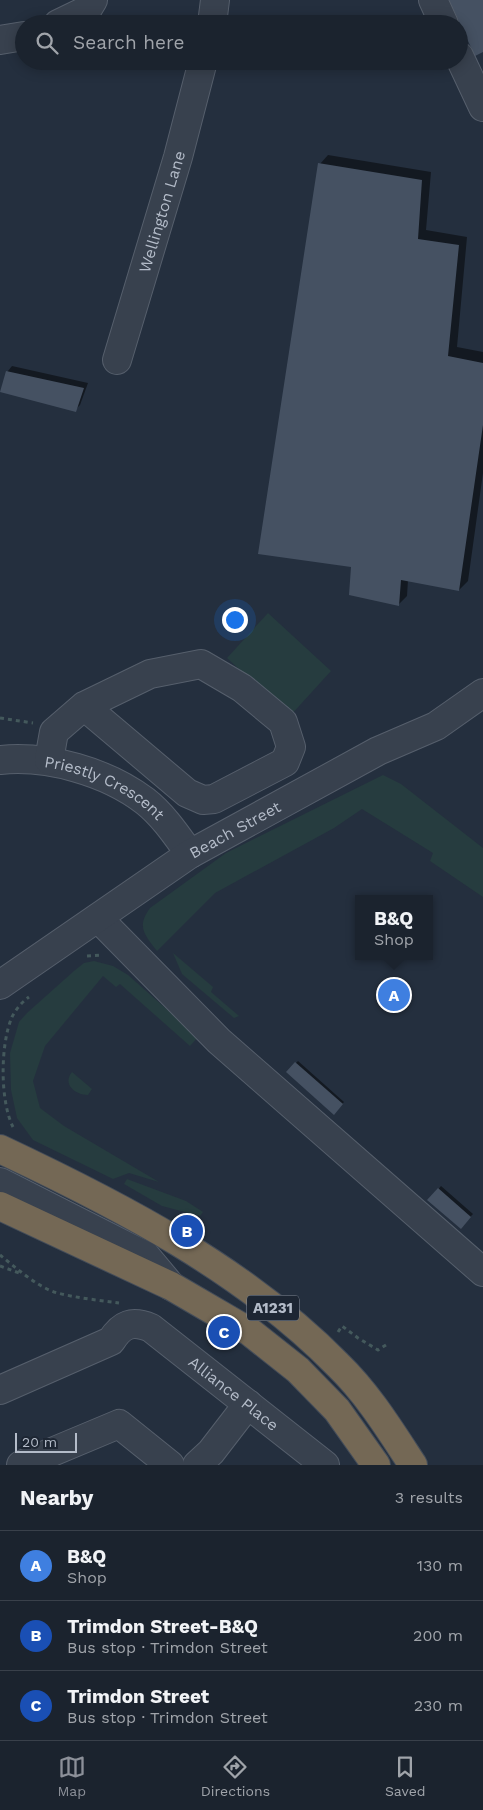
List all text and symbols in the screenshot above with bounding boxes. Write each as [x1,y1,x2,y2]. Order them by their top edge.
search box [15,15,468,70]
icon: search [33,29,61,57]
text: Search here [73,31,184,54]
street label: Wellington Lane [135,149,189,275]
your location [222,607,248,633]
street label: Priestly Crescent [43,752,169,824]
street label: Beach Street [186,797,284,863]
popup [355,895,433,960]
text: B&Q [374,907,413,930]
text: Shop [374,930,414,949]
pin: A [378,976,410,1014]
pin: B [171,1212,203,1250]
road number: A1231 [247,1296,299,1320]
pin: C [208,1313,240,1351]
street label: Alliance Place [185,1352,282,1435]
scale bar [15,1430,78,1453]
text: 20 m [22,1434,57,1450]
text: Nearby [20,1485,93,1510]
text: 3 results [395,1488,463,1507]
text: B&Q [67,1545,106,1568]
text: A [31,1556,41,1575]
text: 130 m [417,1556,463,1575]
text: Shop [67,1568,107,1587]
text: Trimdon Street-B&Q [67,1615,258,1638]
text: B [31,1626,41,1645]
text: 200 m [413,1626,463,1645]
text: Bus stop · Trimdon Street [67,1638,268,1657]
text: Trimdon Street [67,1685,209,1708]
text: C [31,1696,41,1715]
text: 230 m [414,1696,463,1715]
text: Bus stop · Trimdon Street [67,1708,268,1727]
tab: Map [57,1753,86,1799]
tab: Directions [201,1753,270,1799]
tab: Saved [385,1753,426,1799]

